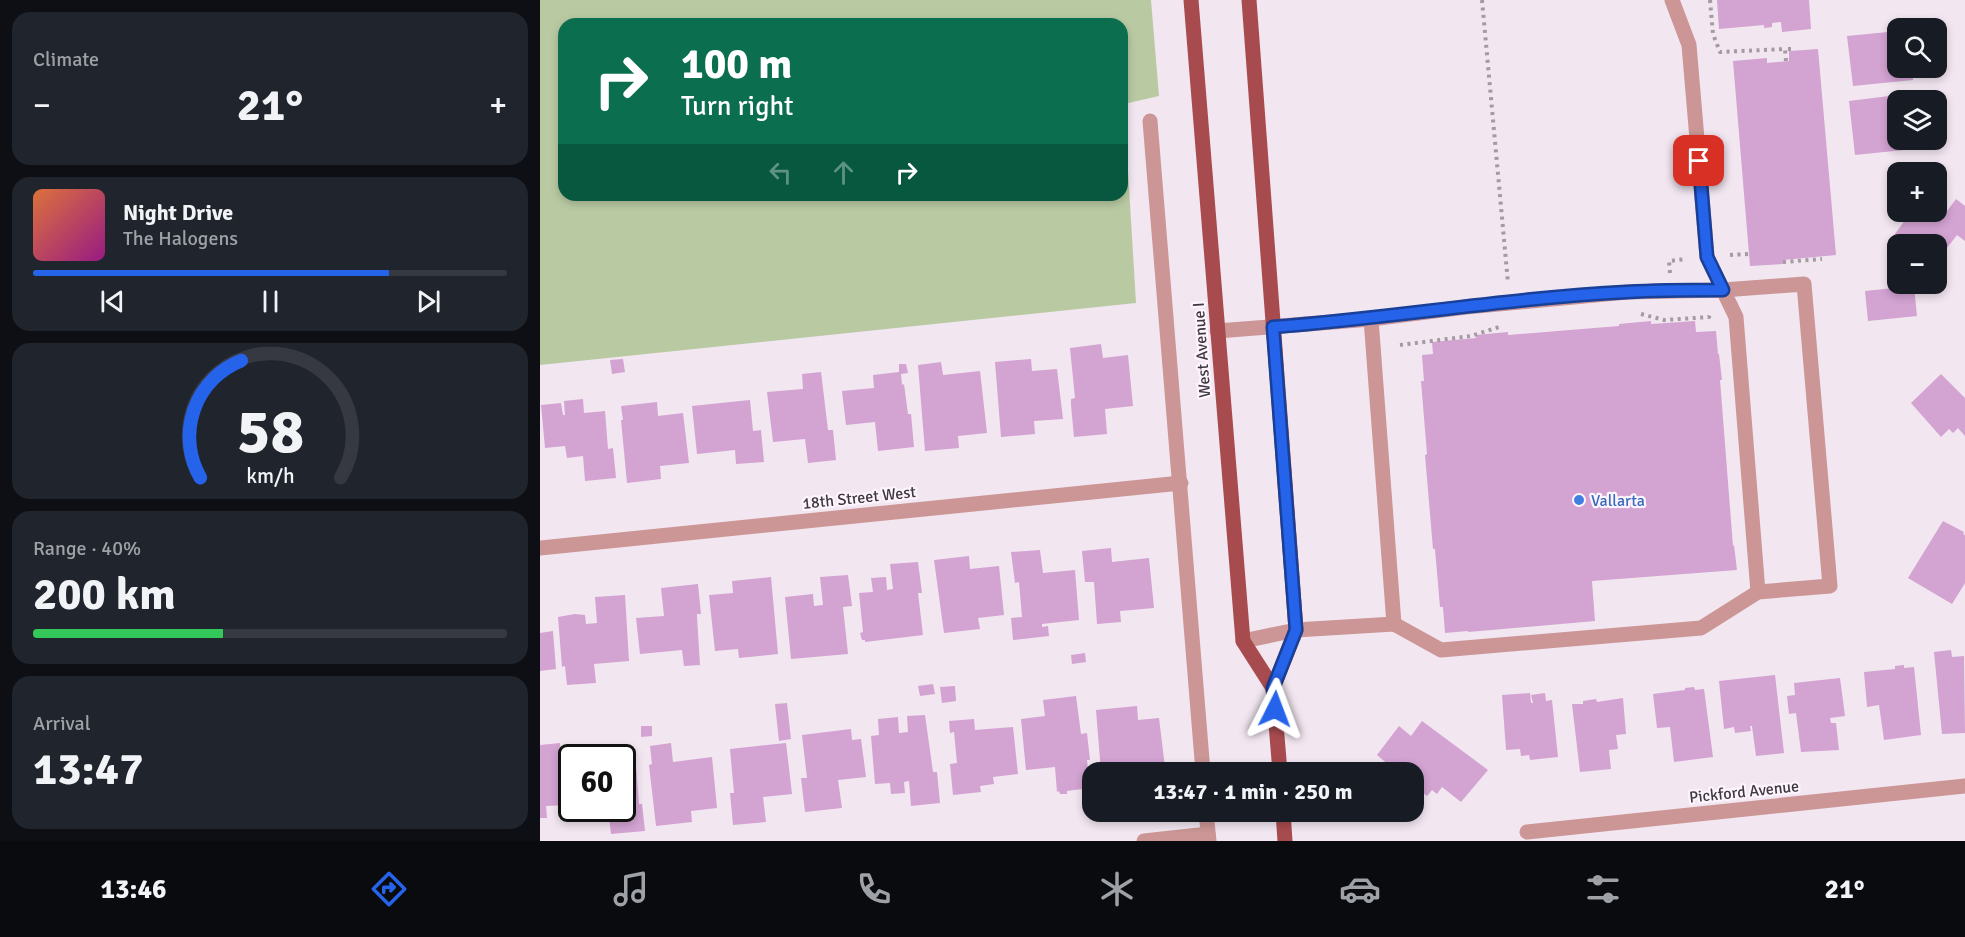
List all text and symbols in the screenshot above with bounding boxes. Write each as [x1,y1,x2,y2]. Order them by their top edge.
map controls [1887,18,1947,294]
button: search [1887,18,1947,78]
text: 100 m [681,39,792,90]
icon: right [582,42,660,120]
text: Climate [33,47,99,72]
text: 21° [237,78,303,133]
text: − [33,85,51,126]
text: + [489,85,507,126]
text: Turn right [681,90,794,123]
button: layers [1887,90,1947,150]
pin [1673,135,1724,186]
icon: arrive [1682,144,1715,177]
icon: left [764,156,797,189]
icon: ahead [827,156,860,189]
icon: right [890,156,923,189]
button: + [1887,162,1947,222]
text: Night Drive [123,199,233,226]
text: The Halogens [123,226,238,251]
button: − [1887,234,1947,294]
icon: previous [96,285,129,318]
icon: pause [254,285,287,318]
icon: next [412,285,445,318]
street label: West Avenue I [1189,302,1215,398]
text: 58 [236,393,304,470]
text: km/h [246,463,294,489]
street label: 18th Street West [801,482,917,514]
place label: Vallarta [1591,491,1645,511]
marker: Vallarta [1572,493,1586,507]
text: Range · 40% [33,536,141,561]
text: 200 km [33,567,176,622]
position arrow [1243,677,1307,741]
text: Arrival [33,711,91,736]
text: 13:47 [33,742,143,797]
speed limit sign: 60 [558,744,636,822]
street label: Pickford Avenue [1688,776,1800,808]
text: 13:47 · 1 min · 250 m [1153,778,1353,805]
icon: directions [368,868,410,910]
icon: music [610,868,652,910]
icon: phone [853,868,895,910]
icon: climate [1096,868,1138,910]
icon: car [1339,868,1381,910]
icon: filters [1582,868,1624,910]
text: 13:46 [100,873,167,906]
text: 21° [1825,873,1865,906]

